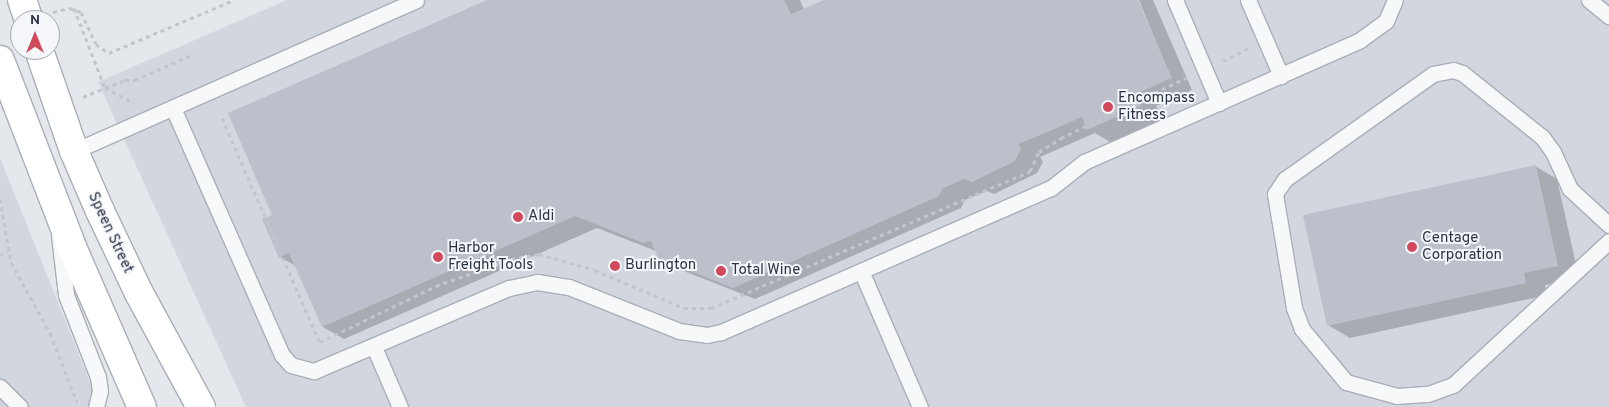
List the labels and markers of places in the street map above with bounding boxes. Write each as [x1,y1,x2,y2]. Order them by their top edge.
place label: Encompass Fitness [1118,89,1195,124]
marker: Encompass Fitness [1102,101,1114,113]
place label: Aldi [528,208,554,226]
marker: Aldi [512,211,524,223]
place label: Centage Corporation [1422,229,1502,264]
place label: Harbor Freight Tools [448,239,534,274]
marker: Centage Corporation [1406,241,1418,253]
marker: Harbor Freight Tools [432,251,444,263]
place label: Burlington [625,257,696,275]
marker: Burlington [609,260,621,272]
place label: Total Wine [731,262,801,280]
marker: Total Wine [715,265,727,277]

